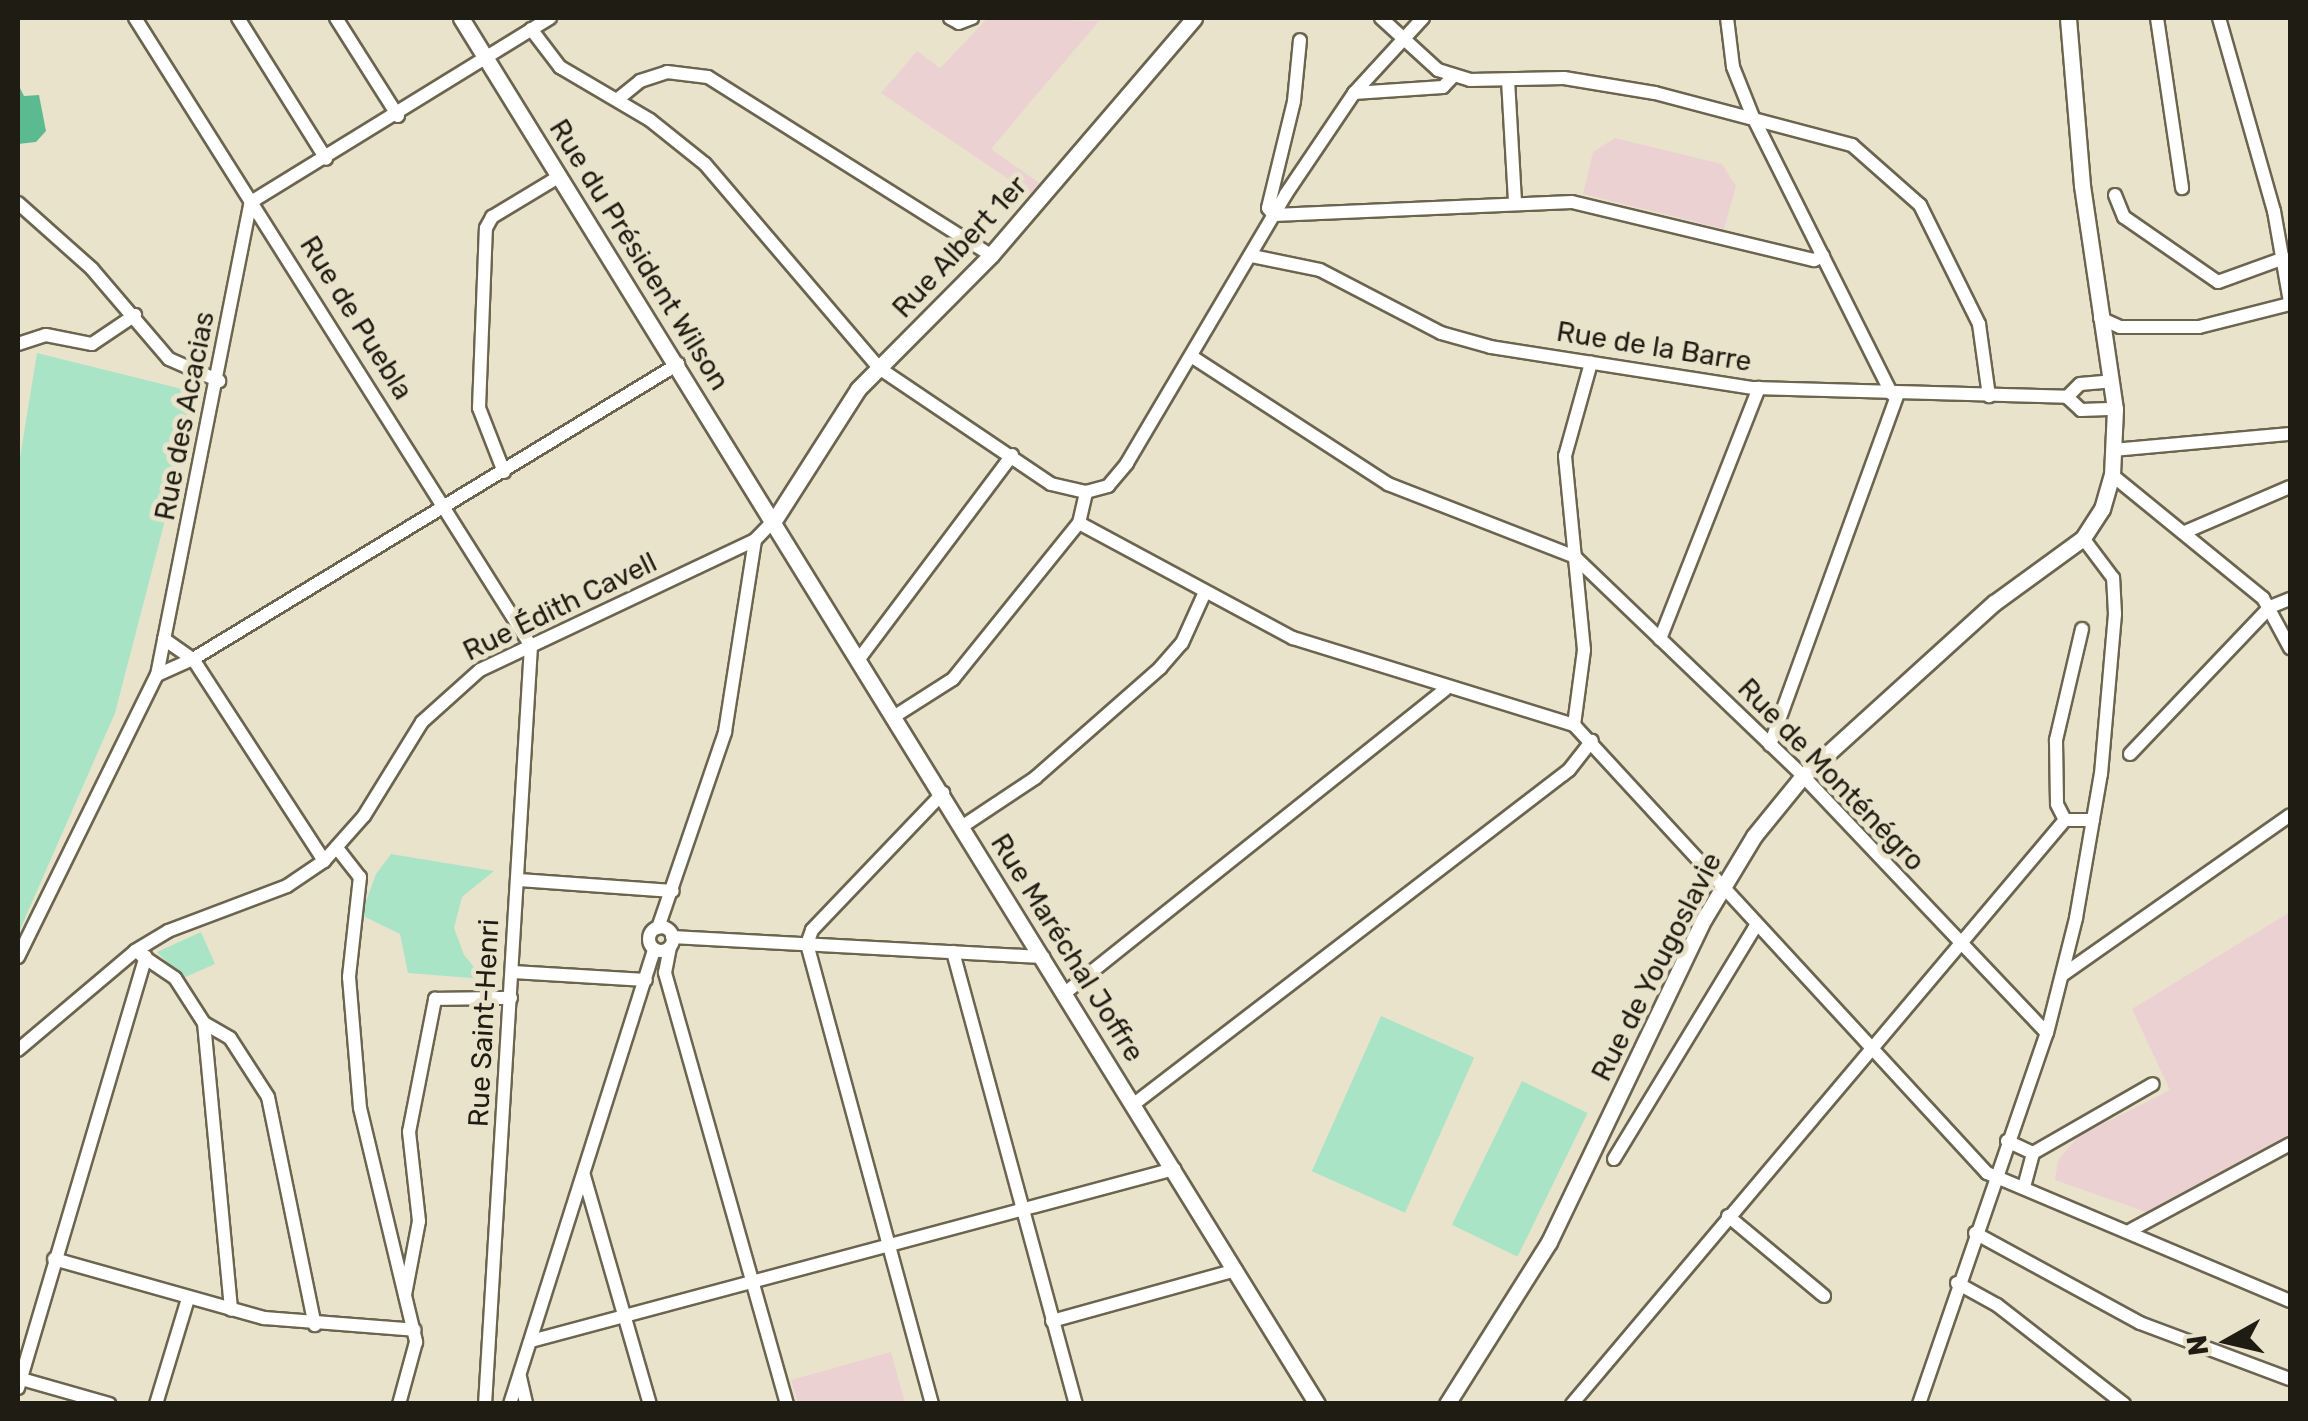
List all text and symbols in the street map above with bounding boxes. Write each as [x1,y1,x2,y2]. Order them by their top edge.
street label: Rue du Président Wilson [542,113,736,397]
street label: Rue Albert 1er [886,169,1034,325]
street label: Rue de Puebla [292,230,420,406]
street label: Rue des Acacias [148,308,222,524]
street label: Rue de la Barre [1554,315,1754,379]
street label: Rue Édith Cavell [458,546,662,668]
street label: Rue de Monténégro [1731,672,1931,878]
street label: Rue Maréchal Joffre [983,828,1151,1068]
street label: Rue de Yougoslavie [1585,847,1729,1087]
street label: Rue Saint-Henri [462,918,506,1128]
north arrow [2178,1291,2278,1391]
text: N [2180,1333,2216,1358]

